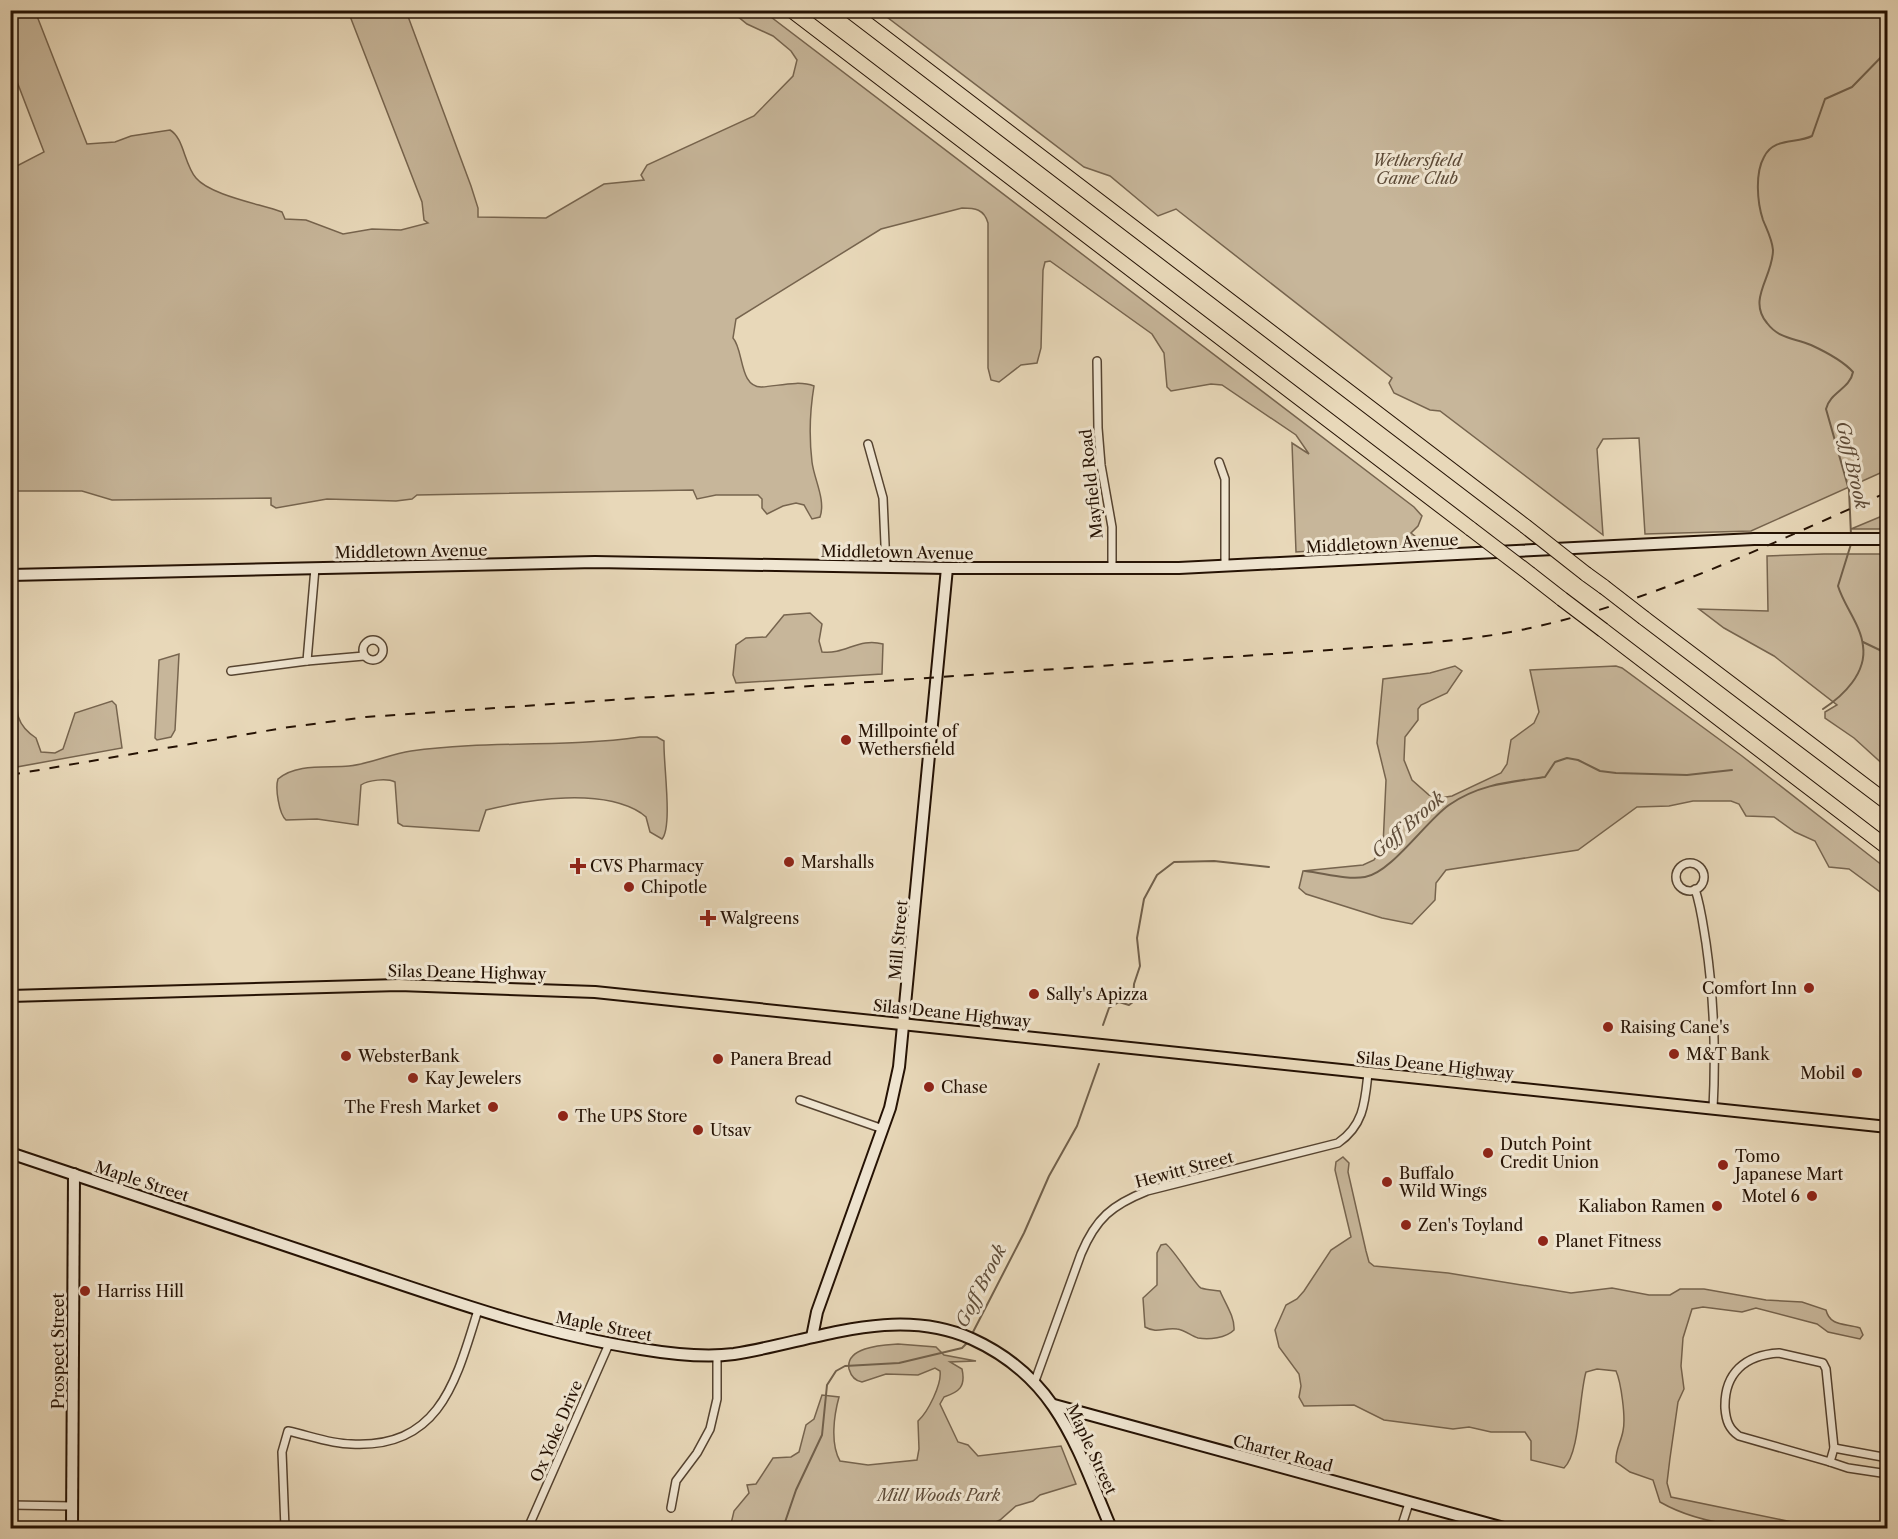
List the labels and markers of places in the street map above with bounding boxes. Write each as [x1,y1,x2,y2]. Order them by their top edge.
place label: Millpointe of Wethersfield [857,721,960,759]
marker: Millpointe of Wethersfield [839,733,853,747]
place label: Marshalls [801,852,874,872]
marker: Marshalls [782,855,796,869]
place label: CVS Pharmacy [590,856,705,876]
marker: CVS Pharmacy [571,859,585,873]
place label: Chipotle [641,877,707,897]
marker: Chipotle [622,880,636,894]
place label: Walgreens [719,908,799,928]
marker: Walgreens [701,911,715,925]
place label: Comfort Inn [1702,978,1797,998]
marker: Comfort Inn [1802,981,1816,995]
place label: Sally's Apizza [1046,984,1148,1004]
marker: Sally's Apizza [1027,987,1041,1001]
place label: Raising Cane's [1620,1017,1730,1037]
marker: Raising Cane's [1601,1020,1615,1034]
place label: M&T Bank [1686,1044,1770,1064]
place label: WebsterBank [357,1046,460,1066]
marker: M&T Bank [1667,1047,1681,1061]
marker: WebsterBank [339,1049,353,1063]
place label: Panera Bread [730,1049,832,1069]
marker: Panera Bread [711,1052,725,1066]
place label: Mobil [1800,1063,1845,1083]
marker: Mobil [1850,1066,1864,1080]
place label: Kay Jewelers [425,1068,522,1088]
marker: Kay Jewelers [406,1071,420,1085]
place label: Chase [941,1077,988,1097]
marker: Chase [922,1080,936,1094]
place label: The Fresh Market [344,1097,481,1117]
marker: The Fresh Market [486,1100,500,1114]
place label: The UPS Store [575,1106,688,1126]
marker: The UPS Store [556,1109,570,1123]
place label: Utsav [710,1120,752,1140]
marker: Utsav [691,1123,705,1137]
place label: Dutch Point Credit Union [1500,1134,1599,1172]
marker: Dutch Point Credit Union [1481,1146,1495,1160]
place label: Tomo Japanese Mart [1732,1146,1844,1184]
marker: Tomo Japanese Mart [1716,1158,1730,1172]
place label: Buffalo Wild Wings [1398,1163,1487,1201]
marker: Buffalo Wild Wings [1380,1175,1394,1189]
place label: Motel 6 [1741,1186,1800,1206]
marker: Motel 6 [1805,1189,1819,1203]
place label: Kaliabon Ramen [1578,1196,1705,1216]
marker: Kaliabon Ramen [1710,1199,1724,1213]
place label: Zen's Toyland [1418,1215,1524,1235]
marker: Zen's Toyland [1399,1218,1413,1232]
place label: Planet Fitness [1555,1231,1661,1251]
marker: Planet Fitness [1536,1234,1550,1248]
place label: Harriss Hill [97,1281,184,1301]
marker: Harriss Hill [78,1284,92,1298]

